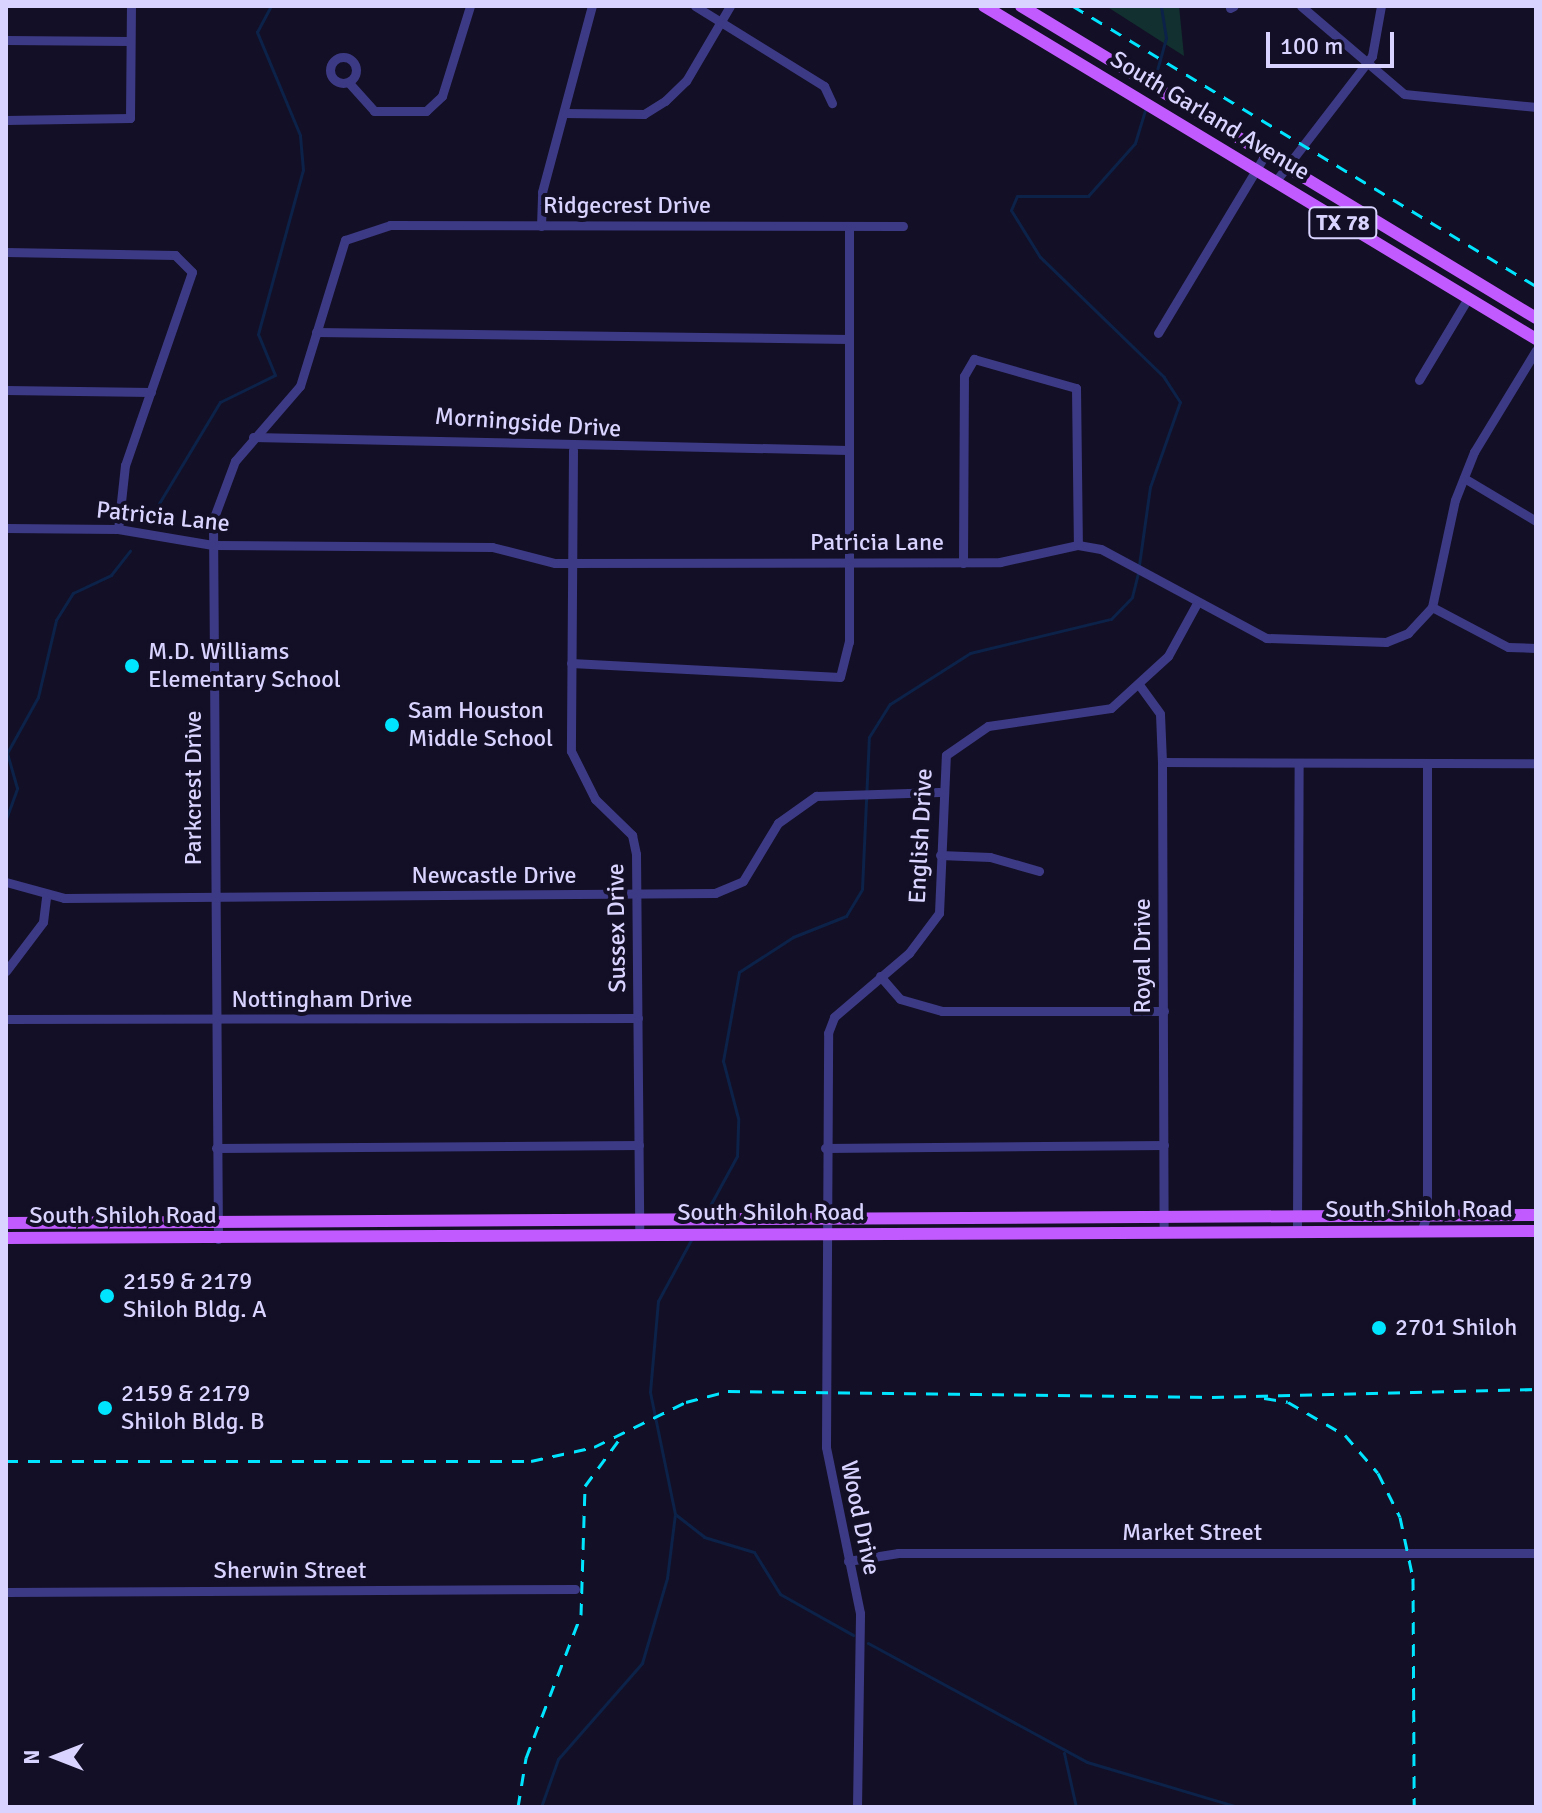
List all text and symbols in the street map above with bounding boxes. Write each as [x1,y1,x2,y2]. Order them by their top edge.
scale bar [1270,16,1398,66]
text: 100 m [1280,31,1343,61]
street label: South Garland Avenue [1105,45,1315,187]
street label: Ridgecrest Drive [543,192,711,220]
road number: TX 78 [1307,205,1379,241]
street label: Morningside Drive [434,402,622,444]
street label: Patricia Lane [95,496,231,538]
street label: Patricia Lane [810,529,944,557]
place label: M.D. Williams Elementary School [148,638,341,694]
marker: M.D. Williams Elementary School [123,657,141,675]
place label: Sam Houston Middle School [408,697,553,753]
street label: Parkcrest Drive [180,710,208,866]
marker: Sam Houston Middle School [383,716,401,734]
street label: English Drive [903,768,939,904]
street label: Newcastle Drive [411,862,577,890]
street label: Sussex Drive [601,863,633,993]
street label: Royal Drive [1129,898,1157,1014]
street label: Nottingham Drive [231,986,413,1014]
street label: South Shiloh Road [1325,1196,1513,1224]
street label: South Shiloh Road [677,1199,865,1227]
street label: South Shiloh Road [29,1202,217,1230]
place label: 2159 & 2179 Shiloh Bldg. A [123,1268,267,1324]
marker: 2159 & 2179 Shiloh Bldg. A [98,1287,116,1305]
place label: 2701 Shiloh [1395,1314,1517,1342]
marker: 2701 Shiloh [1370,1319,1388,1337]
place label: 2159 & 2179 Shiloh Bldg. B [121,1380,264,1436]
marker: 2159 & 2179 Shiloh Bldg. B [96,1399,114,1417]
street label: Wood Drive [834,1458,886,1578]
street label: Market Street [1122,1519,1262,1547]
street label: Sherwin Street [214,1557,366,1585]
north arrow [16,1717,96,1797]
text: N [18,1749,45,1765]

